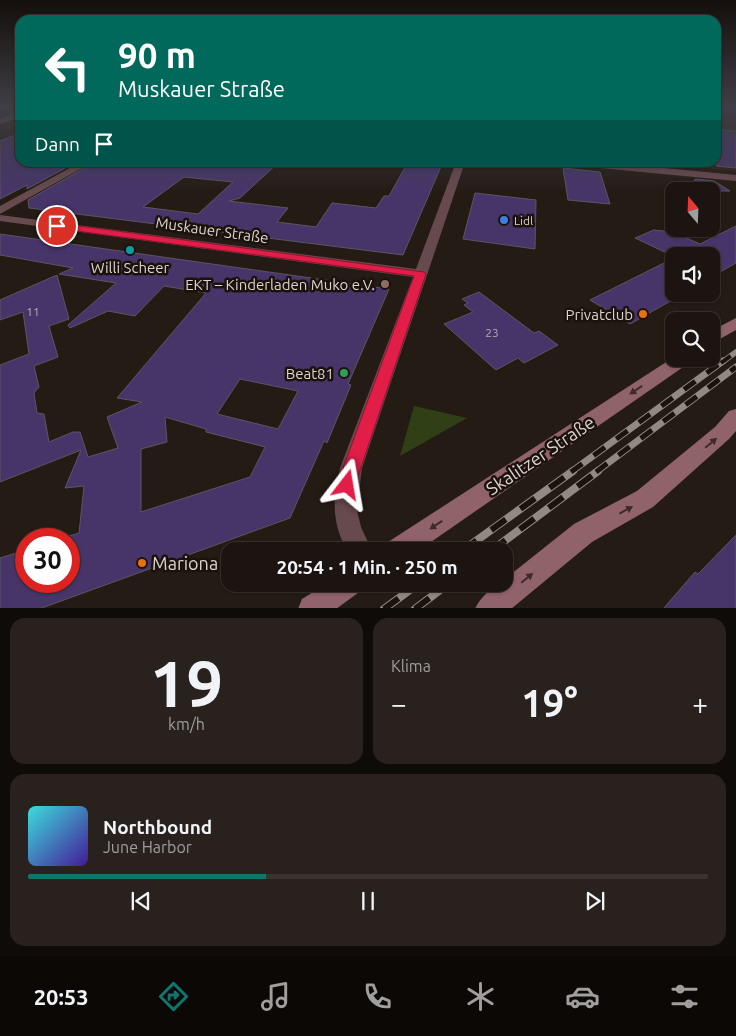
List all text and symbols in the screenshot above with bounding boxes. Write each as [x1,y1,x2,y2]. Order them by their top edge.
icon: left [35,35,100,100]
text: 90 m [118,35,196,75]
text: Muskauer Straße [118,76,285,101]
icon: arrive [90,130,118,158]
text: Dann [35,133,80,155]
north arrow [665,182,720,238]
map controls [665,182,720,367]
pin [36,205,78,247]
icon: arrive [43,212,71,240]
street label: Muskauer Straße [154,214,270,246]
marker: Lidl [498,214,510,226]
place label: Lidl [514,214,533,227]
marker: Willi Scheer [124,244,136,256]
button: sound [665,247,720,302]
place label: Willi Scheer [91,259,170,276]
place label: EKT – Kinderladen Muko e.V. [185,276,375,293]
marker: EKT – Kinderladen Muko e.V. [379,278,391,290]
house number: 11 [26,305,40,318]
place label: Privatclub [566,306,633,323]
marker: Privatclub [637,308,649,320]
button: search [665,312,720,367]
house number: 23 [485,326,499,339]
place label: Beat81 [286,365,334,382]
marker: Beat81 [338,367,350,379]
one-way arrow [629,386,643,395]
street label: Skalitzer Straße [482,411,598,499]
one-way arrow [704,438,717,449]
position arrow [320,458,372,510]
one-way arrow [620,506,633,515]
one-way arrow [429,520,442,530]
speed limit sign: 30 [15,528,80,593]
place label: Mariona [152,553,218,573]
text: 20:54 · 1 Min. · 250 m [276,556,458,578]
marker: Mariona [136,557,148,569]
one-way arrow [520,572,533,583]
text: 19 [150,646,223,719]
text: Klima [391,657,431,675]
text: 19° [521,682,578,724]
text: − [391,688,407,719]
text: + [692,688,708,719]
text: km/h [168,715,205,733]
text: Northbound [103,816,212,838]
text: June Harbor [103,838,192,856]
icon: previous [127,887,155,915]
icon: pause [354,887,382,915]
icon: next [581,887,609,915]
icon: directions [156,979,191,1014]
icon: music [258,979,293,1014]
icon: phone [360,979,395,1014]
icon: climate [463,979,498,1014]
icon: car [565,979,600,1014]
icon: filters [667,979,702,1014]
text: 20:53 [34,984,89,1009]

